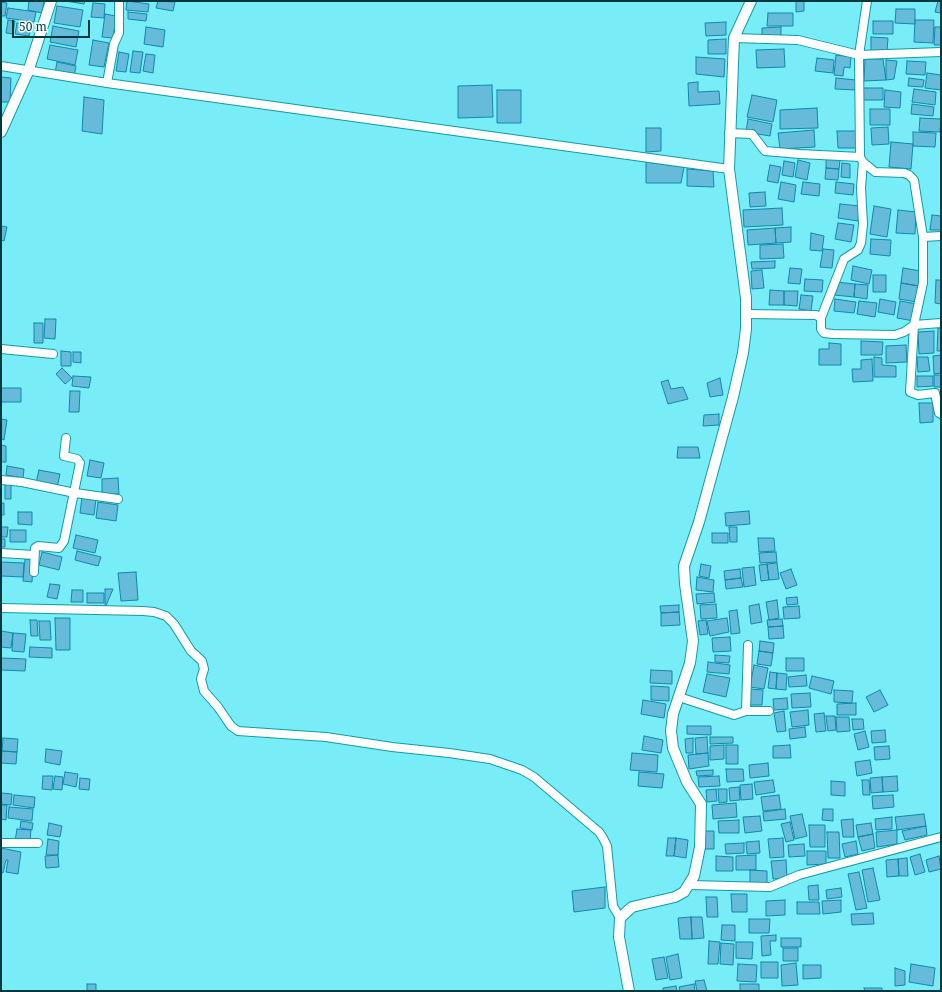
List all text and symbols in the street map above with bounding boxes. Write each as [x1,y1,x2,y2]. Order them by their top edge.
scale bar [14,12,92,38]
text: 50 m [19,18,47,35]

